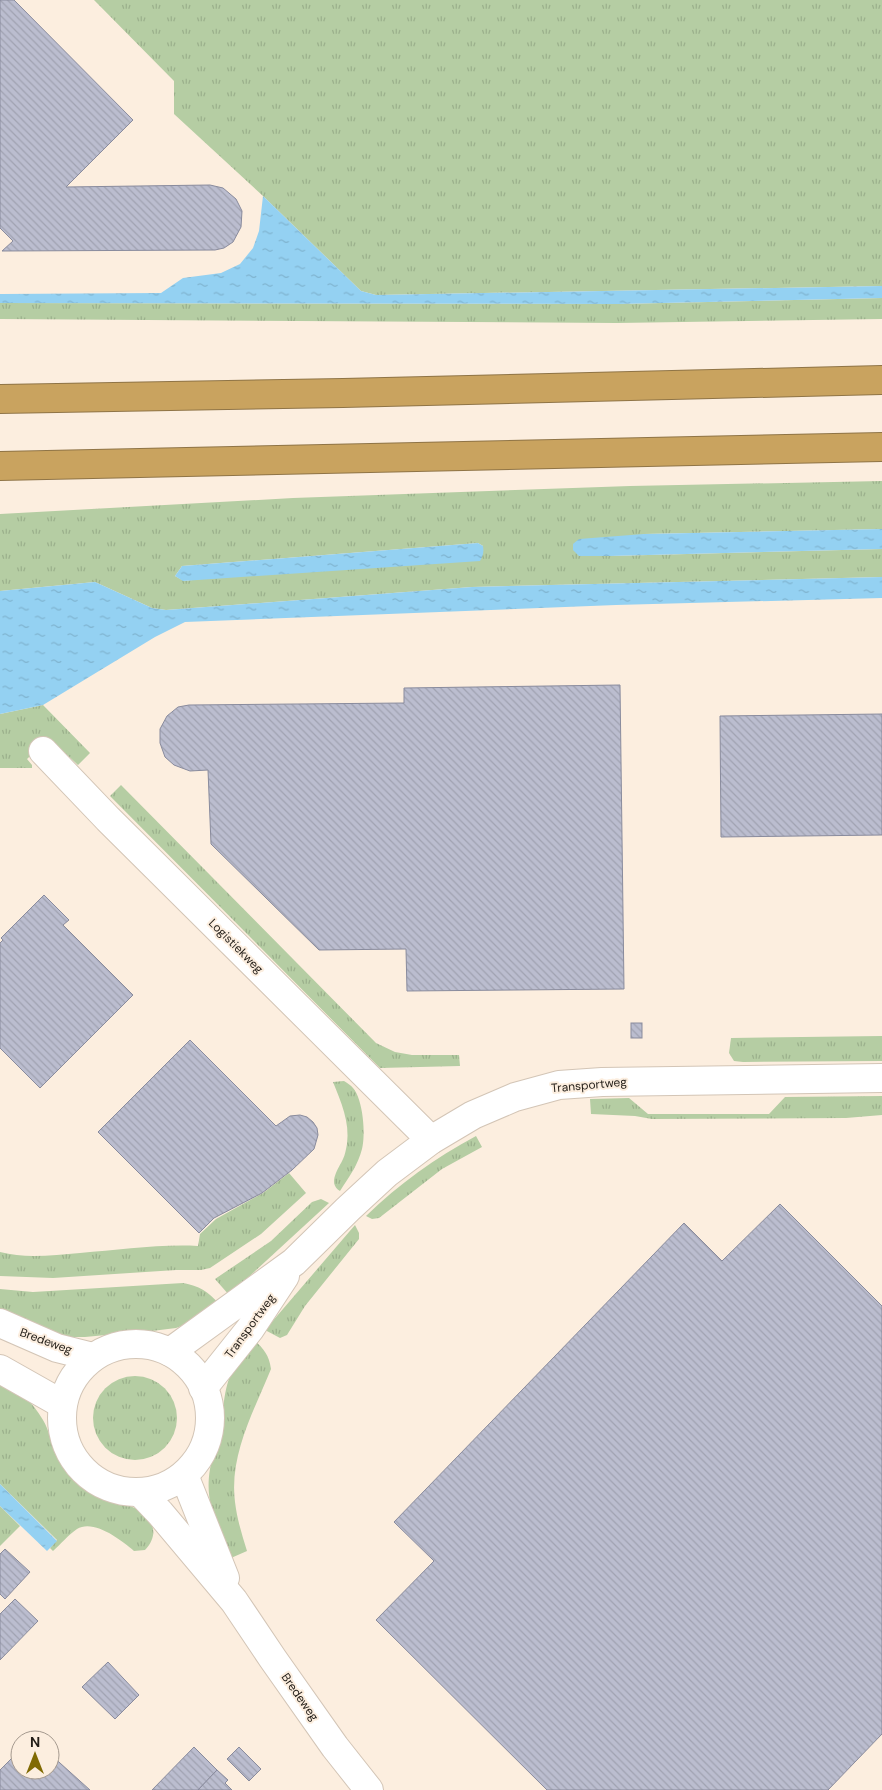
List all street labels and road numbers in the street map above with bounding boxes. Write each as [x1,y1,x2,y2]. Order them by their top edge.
street label: Logistiekweg [205,915,267,977]
street label: Transportweg [550,1074,628,1096]
street label: Transportweg [221,1290,279,1361]
street label: Bredeweg [18,1324,75,1358]
street label: Bredeweg [278,1670,322,1724]

